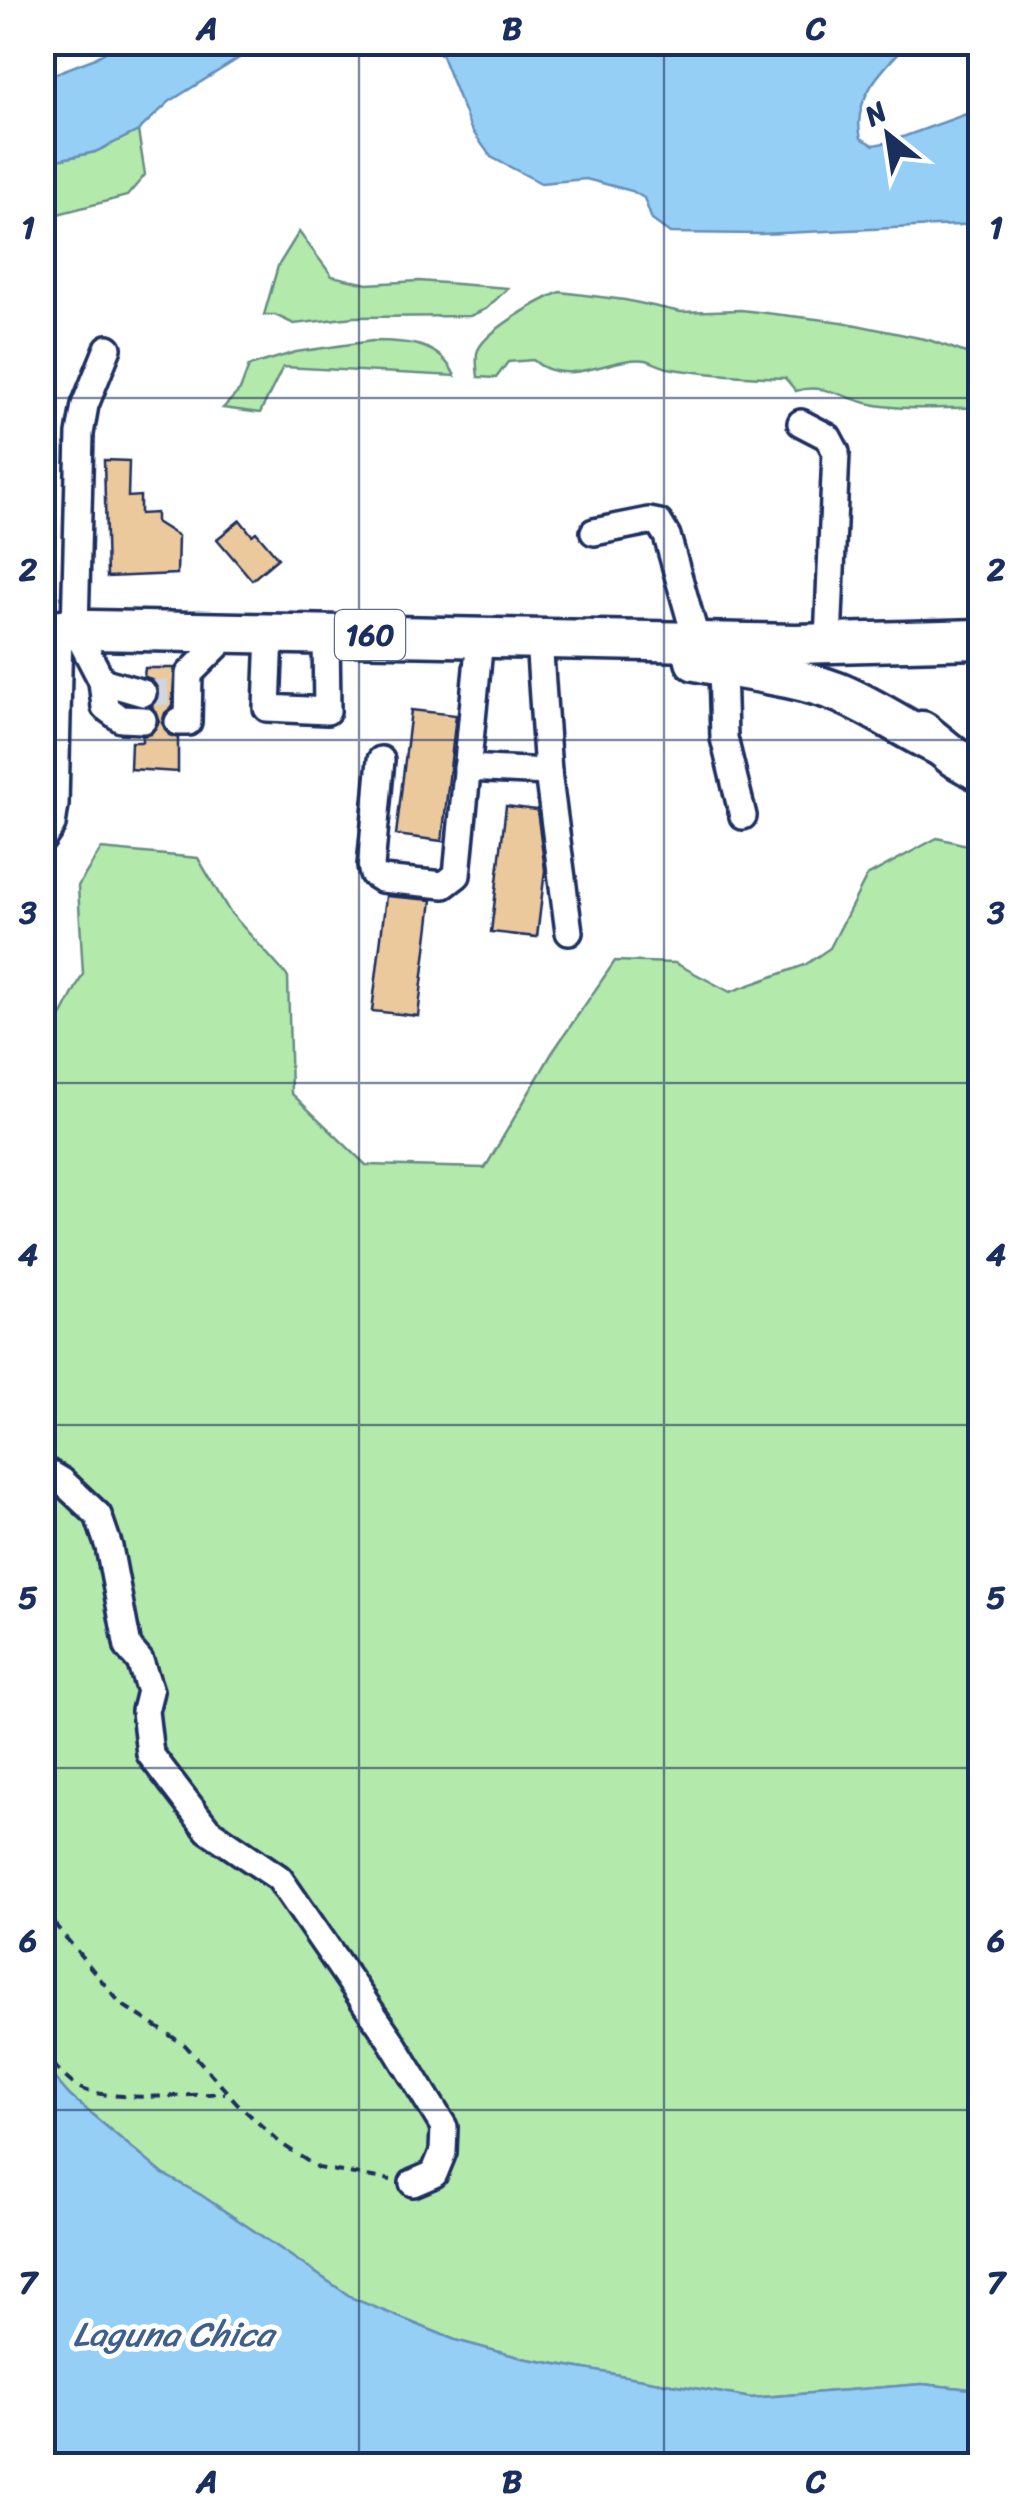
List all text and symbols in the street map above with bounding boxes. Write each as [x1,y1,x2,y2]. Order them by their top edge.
text: A [195,0,218,57]
text: B [502,0,522,57]
text: C [805,0,827,57]
north arrow [838,85,938,185]
text: N [854,87,897,140]
text: 1 [21,199,35,256]
text: 1 [989,199,1003,256]
text: 2 [19,541,38,598]
text: 2 [987,541,1006,598]
road number: 160 [335,610,405,660]
text: 3 [18,884,37,941]
text: 3 [986,884,1005,941]
text: 4 [18,1226,38,1283]
text: 4 [986,1226,1006,1283]
text: 5 [18,1569,38,1626]
text: 5 [986,1569,1006,1626]
text: 6 [19,1912,37,1969]
text: 6 [987,1912,1005,1969]
text: 7 [19,2254,40,2311]
text: 7 [987,2254,1008,2311]
water label: Laguna Chica [73,2303,278,2365]
text: A [195,2453,218,2508]
text: B [502,2453,522,2508]
text: C [805,2453,827,2508]

